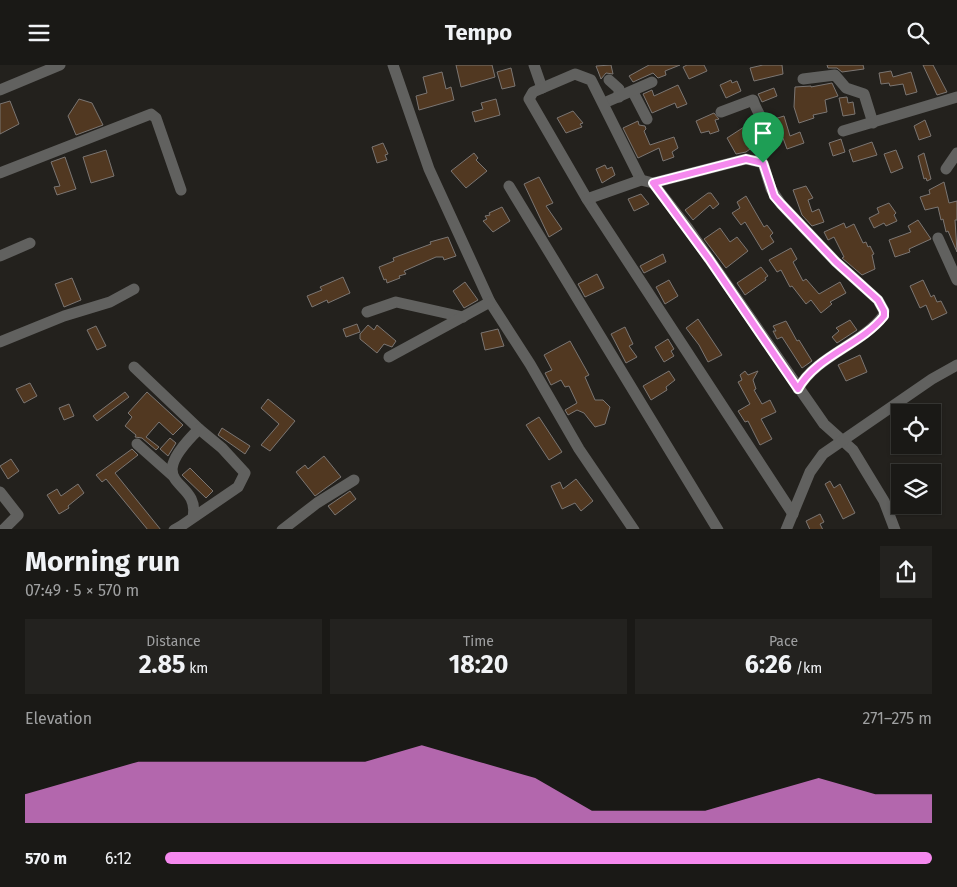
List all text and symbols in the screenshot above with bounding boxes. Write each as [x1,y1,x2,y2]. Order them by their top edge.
icon: menu [25,19,53,47]
text: Tempo [445,19,512,46]
icon: search [904,19,932,47]
pin [742,112,784,163]
icon: arrive [749,119,777,147]
map controls [891,404,941,514]
button: locate [891,404,941,454]
button: layers [891,464,941,514]
text: Morning run [25,545,180,578]
button: share [880,546,932,598]
text: 07:49 · 5 × 570 m [25,581,139,600]
text: Distance [146,633,201,650]
text: Time [463,633,494,650]
text: Pace [769,633,798,650]
text: 2.85 [139,650,185,680]
text: 18:20 [449,650,508,680]
text: 6:26 [745,650,792,680]
text: km [185,660,208,677]
text: /km [792,660,822,677]
text: Elevation [25,709,92,728]
text: 271–275 m [863,709,932,728]
text: 570 m [25,849,67,868]
text: 6:12 [105,849,132,868]

